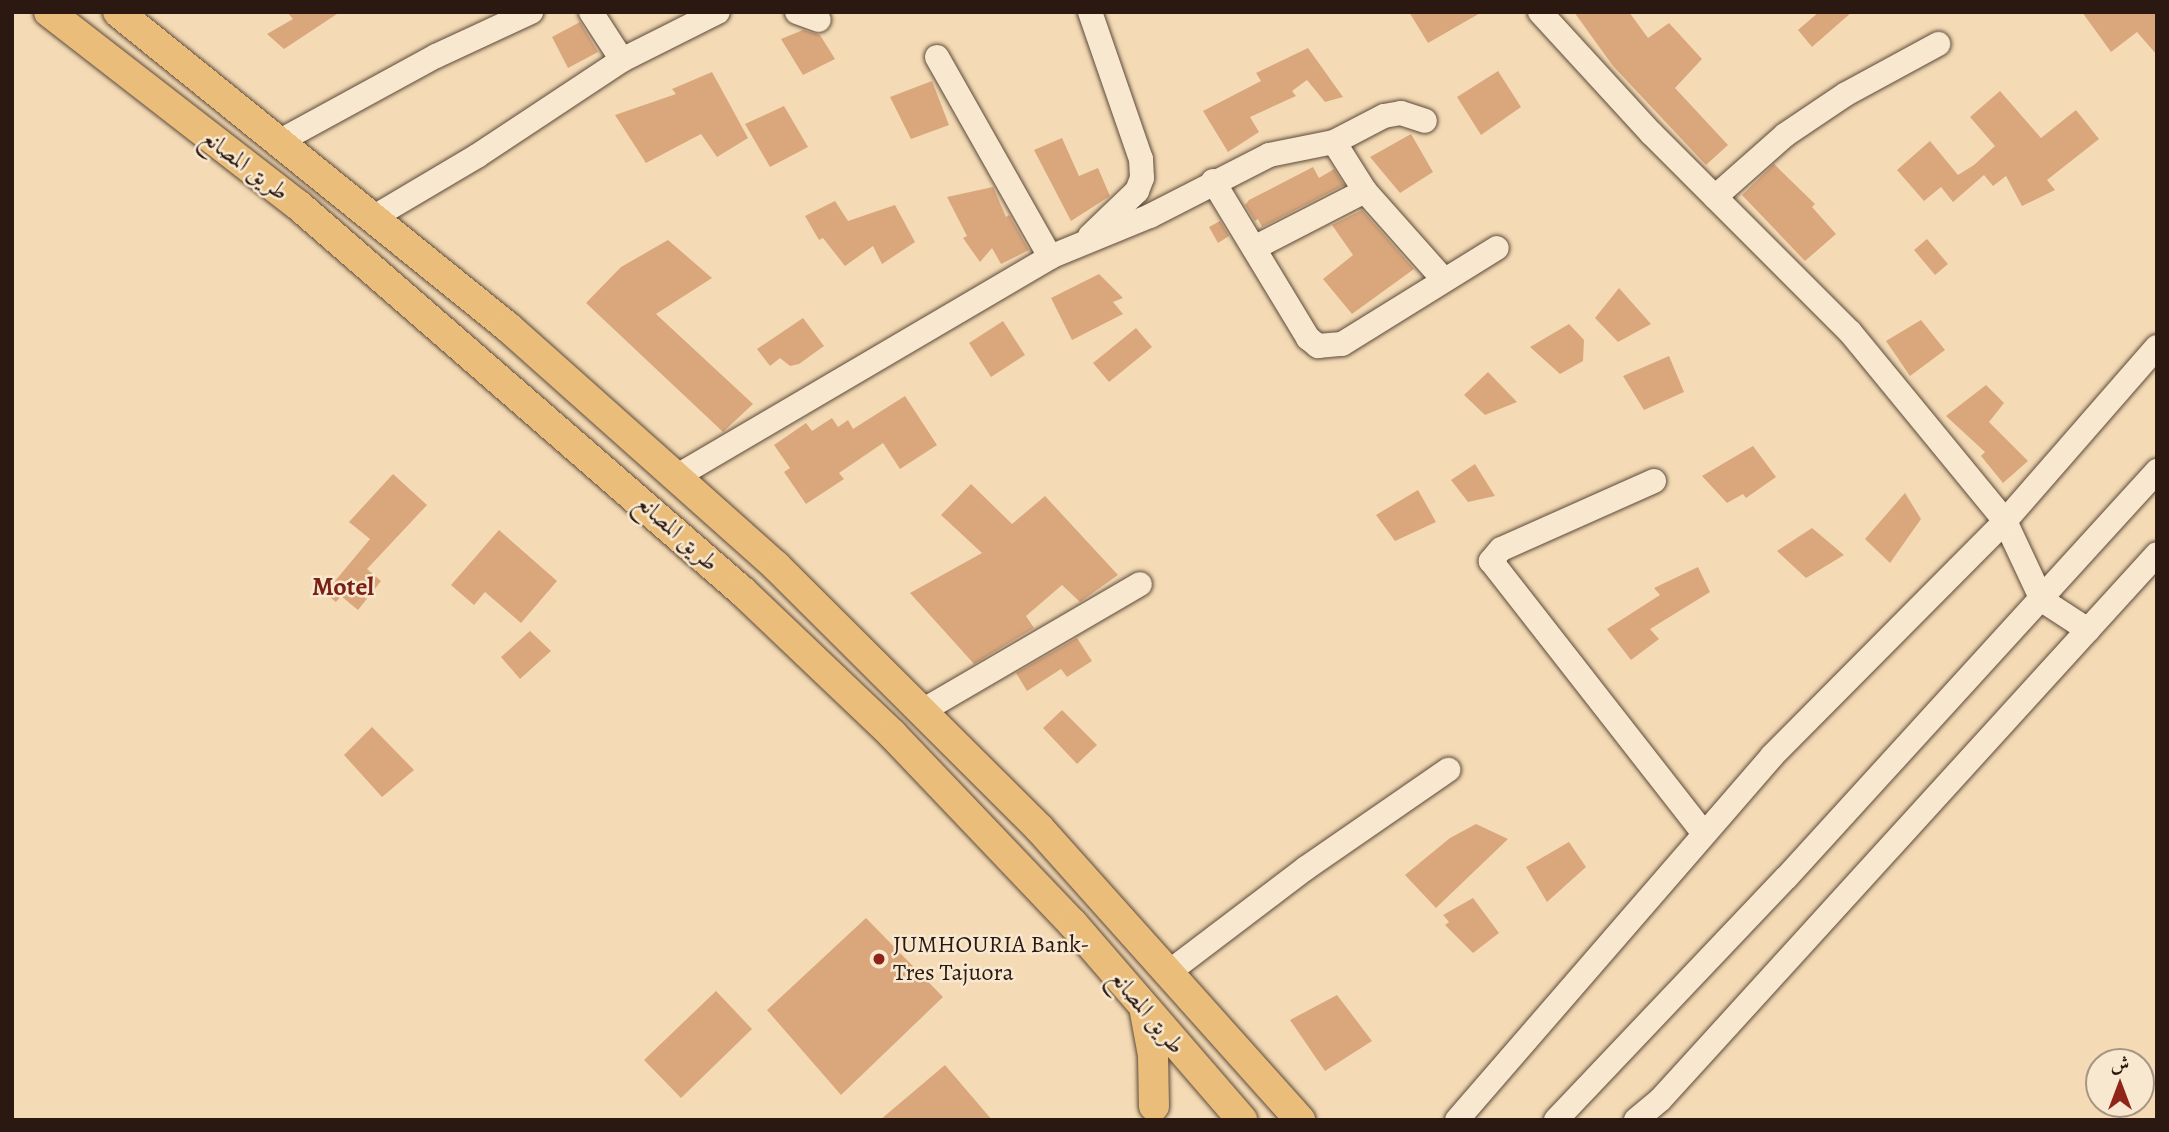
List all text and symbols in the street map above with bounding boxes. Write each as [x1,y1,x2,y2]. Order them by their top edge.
street label: طريق المصانع [196,123,294,207]
street label: طريق المصانع [630,488,724,578]
district label: Motel [312,571,374,603]
place label: JUMHOURIA Bank- Tres Tajuora [893,931,1089,987]
marker: JUMHOURIA Bank- Tres Tajuora [871,951,887,967]
street label: طريق المصانع [1103,964,1191,1060]
north arrow [2085,1048,2155,1118]
text: ش [2111,1051,2129,1077]

